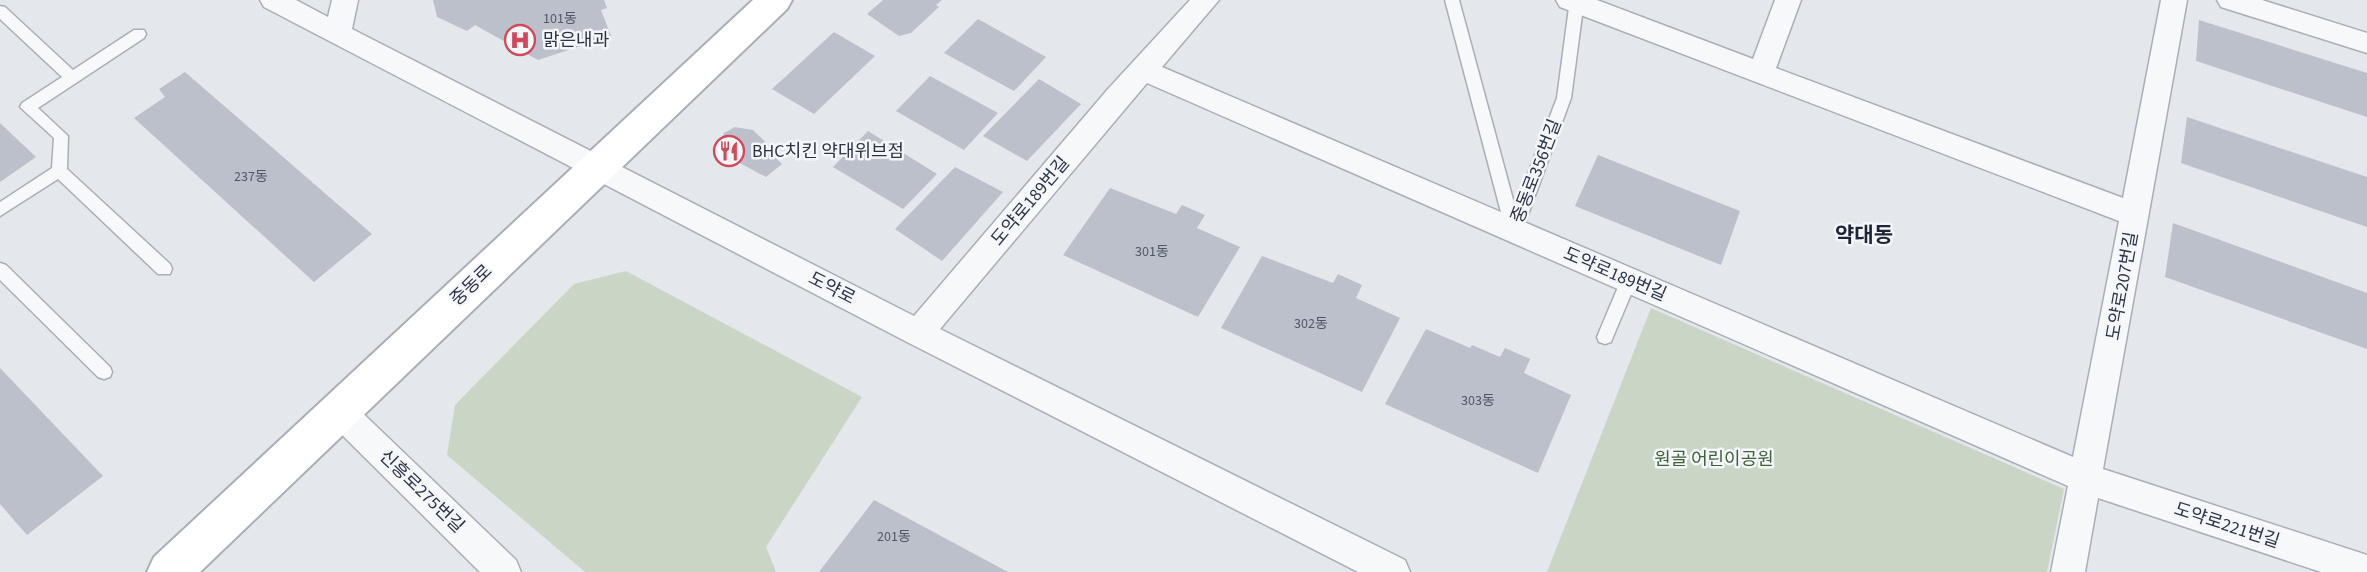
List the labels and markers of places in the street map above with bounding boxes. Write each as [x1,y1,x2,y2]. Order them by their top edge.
hospital icon: 맑은내과 [503,23,537,57]
place label: 맑은내과 [543,28,610,53]
restaurant icon: BHC치킨 약대위브점 [712,134,746,168]
place label: BHC치킨 약대위브점 [752,139,904,164]

